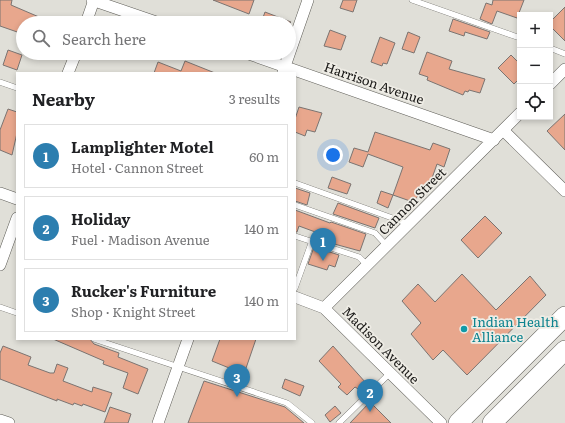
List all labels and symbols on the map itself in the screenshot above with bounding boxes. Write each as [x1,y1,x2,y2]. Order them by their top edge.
street label: Harrison Avenue [322,57,427,109]
your location [323,145,343,165]
street label: Cannon Street [374,162,450,239]
pin: 1 [310,228,336,261]
street label: Madison Avenue [338,302,424,388]
place label: Indian Health Alliance [472,312,559,346]
marker: Indian Health Alliance [459,324,469,334]
pin: 3 [224,364,250,397]
pin: 2 [357,379,383,412]

